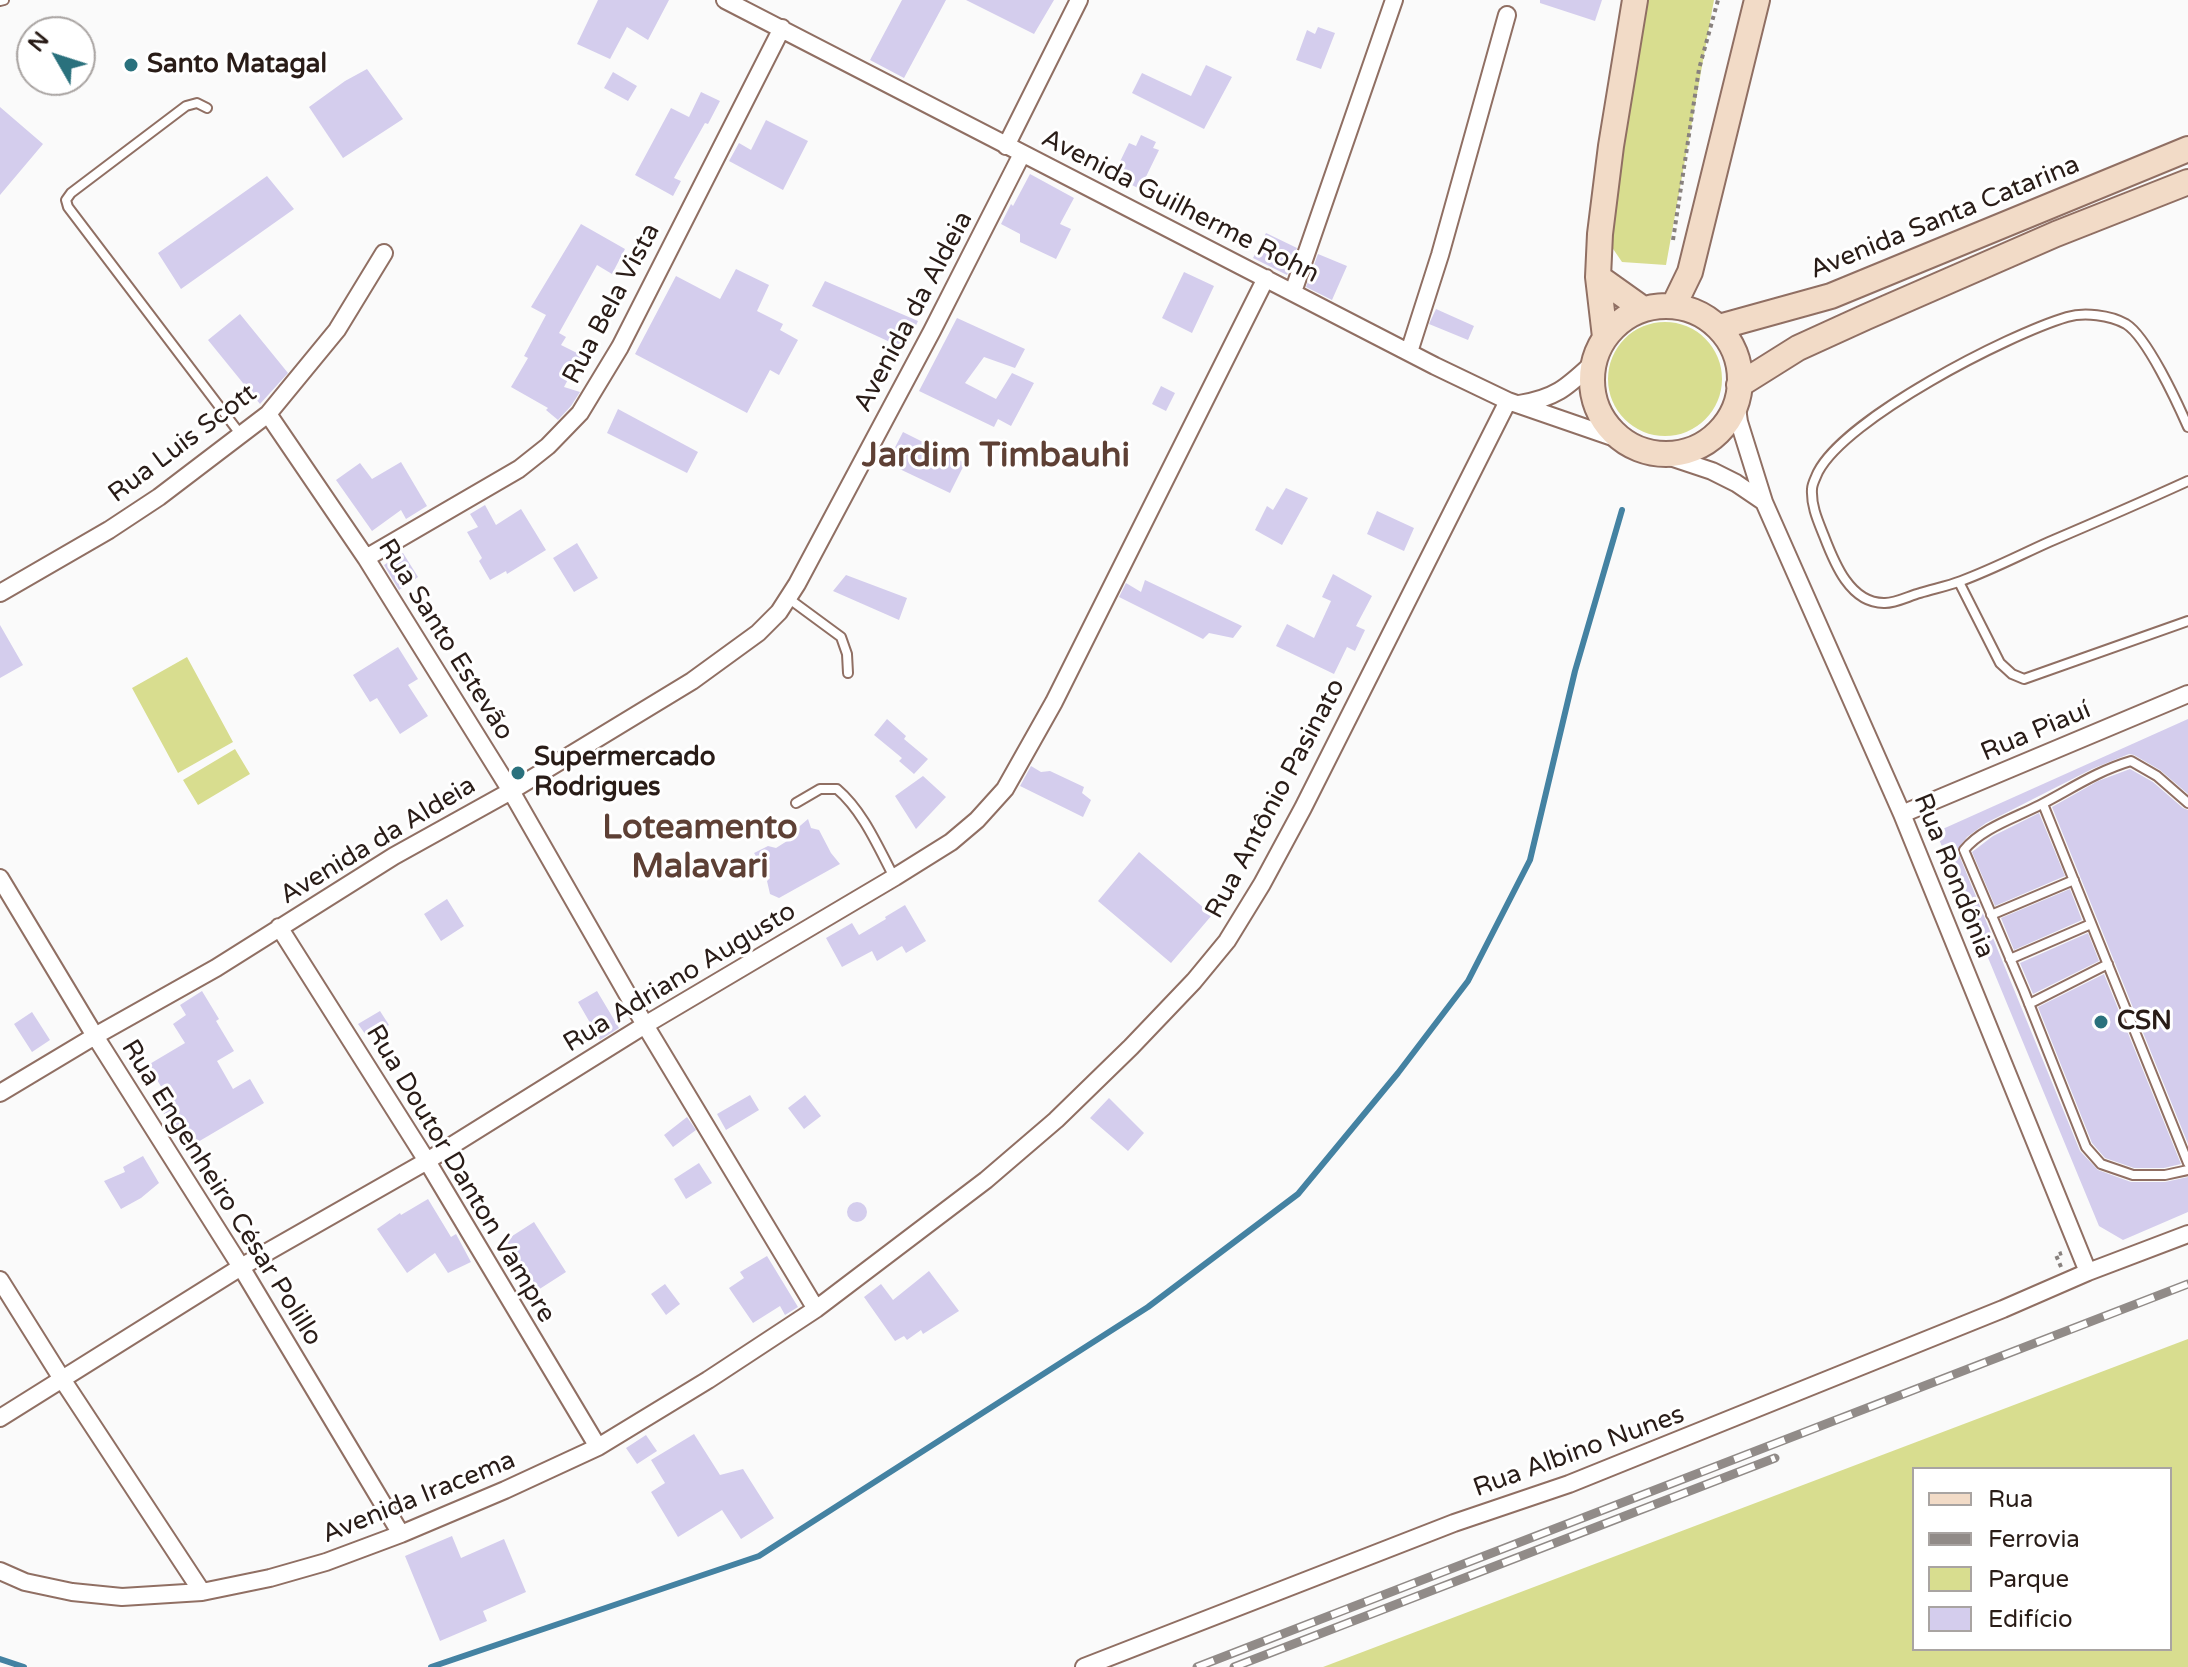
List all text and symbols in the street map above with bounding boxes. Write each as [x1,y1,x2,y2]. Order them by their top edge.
north arrow [16,16,96,96]
text: N [23,27,55,57]
place label: Santo Matagal [147,49,327,81]
marker: Santo Matagal [122,56,140,74]
street label: Avenida Guilherme Rohn [1036,123,1324,291]
street label: Avenida Santa Catarina [1806,150,2084,286]
street label: Avenida da Aldeia [848,206,980,418]
street label: Rua Bela Vista [557,218,667,390]
street label: Rua Luis Scott [103,378,263,510]
district label: Jardim Timbauhi [862,437,1130,477]
street label: Rua Santo Estevão [370,534,520,746]
street label: Rua Antônio Pasinato [1200,674,1352,924]
street label: Rua Piauí [1976,695,2096,769]
place label: Supermercado Rodrigues [534,742,716,804]
marker: Supermercado Rodrigues [509,764,527,782]
street label: Avenida da Aldeia [275,770,481,912]
street label: Rua Rondônia [1906,789,2000,963]
district label: Loteamento Malavari [602,809,798,888]
street label: Rua Adriano Augusto [558,896,802,1060]
place label: CSN [2117,1006,2172,1038]
marker: CSN [2092,1013,2110,1031]
street label: Rua Doutor Danton Vampre [359,1019,561,1329]
street label: Rua Engenheiro César Polillo [114,1034,328,1352]
street label: Rua Albino Nunes [1469,1399,1689,1505]
street label: Avenida Iracema [318,1445,520,1551]
legend [1912,1467,2172,1651]
text: Rua [1988,1485,2033,1514]
text: Ferrovia [1988,1525,2080,1554]
text: Parque [1988,1565,2069,1594]
text: Edifício [1988,1605,2073,1634]

